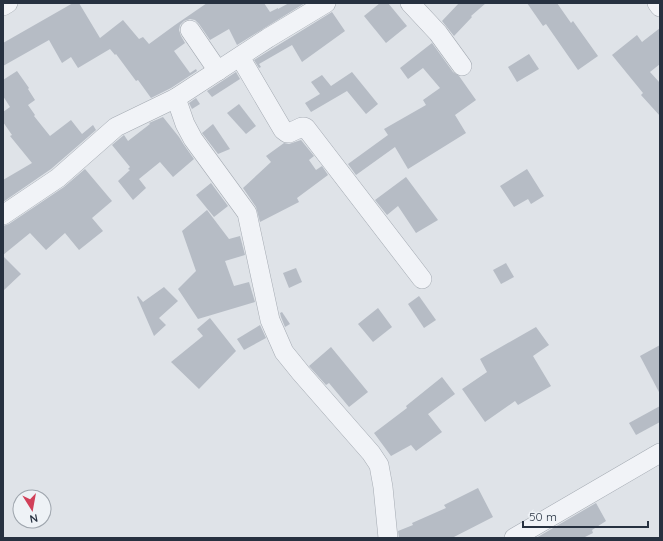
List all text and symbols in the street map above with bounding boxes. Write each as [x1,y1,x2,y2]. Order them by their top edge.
north arrow [12,489,52,529]
scale bar [523,503,648,529]
text: 50 m [529,509,557,524]
text: N [29,511,39,526]

